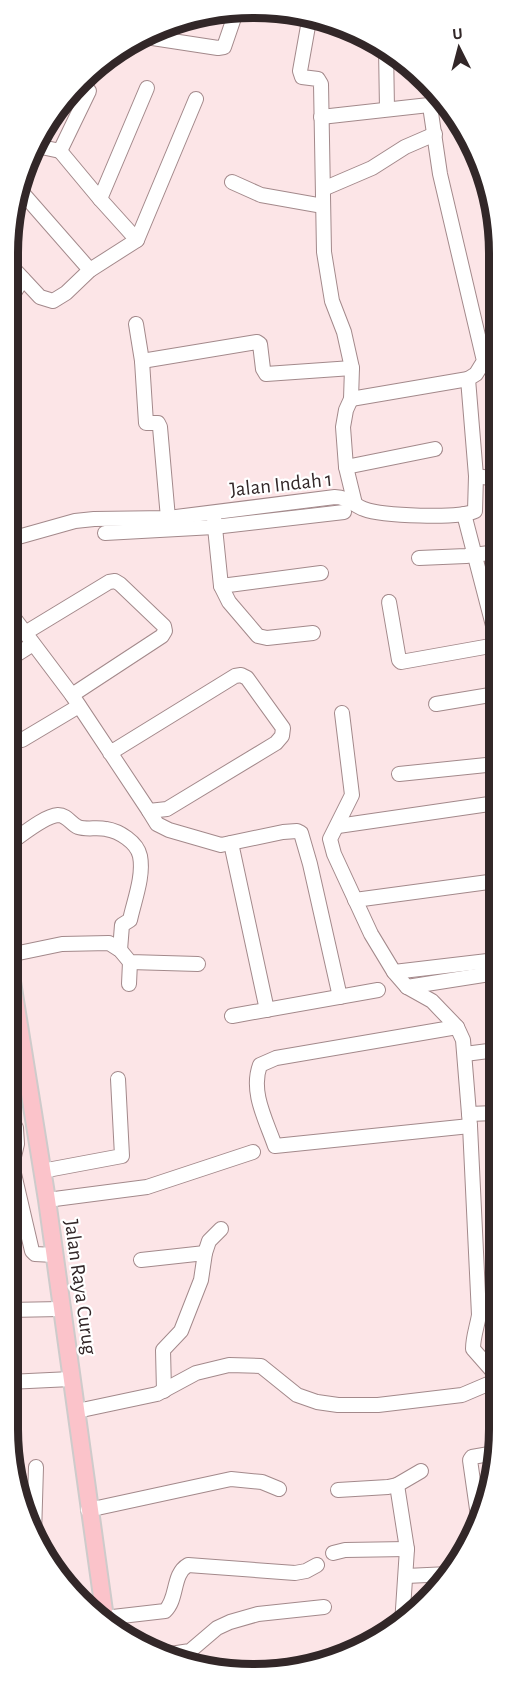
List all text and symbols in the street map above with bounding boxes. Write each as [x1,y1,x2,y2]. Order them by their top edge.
north arrow [429,18,489,78]
text: U [452,26,463,43]
street label: Jalan Indah 1 [229,469,333,500]
street label: Jalan Raya Curug [61,1218,100,1357]

